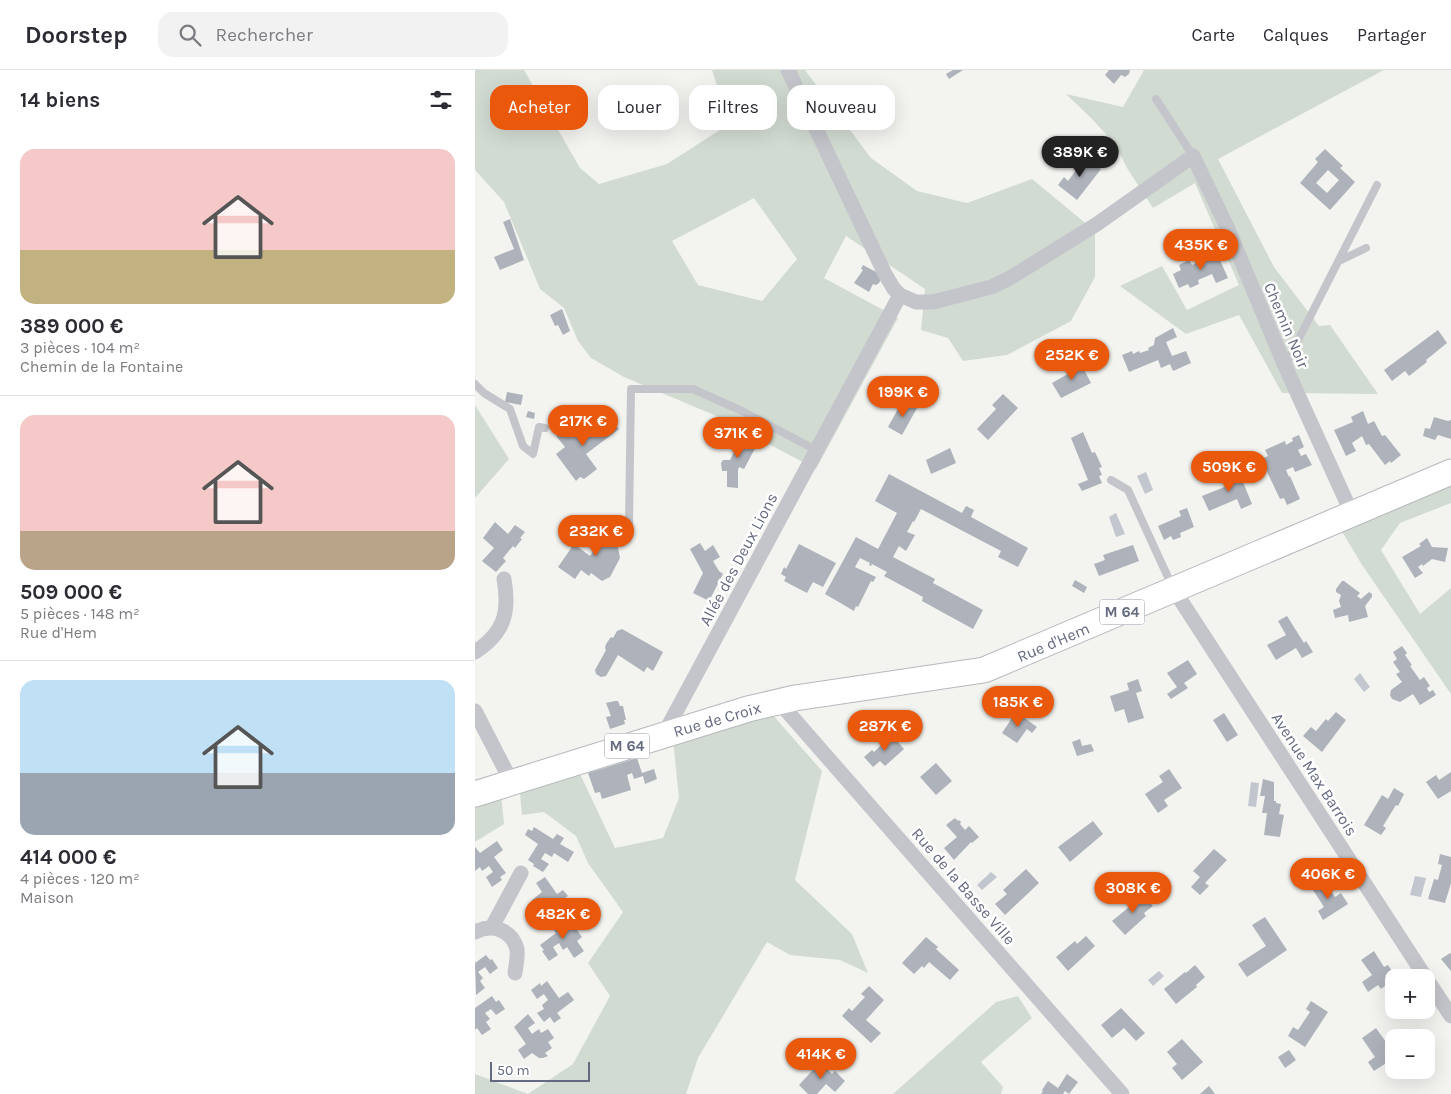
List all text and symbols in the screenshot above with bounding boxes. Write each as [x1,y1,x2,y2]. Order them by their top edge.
search box [158,12,508,57]
text: Doorstep [25,21,128,49]
icon: search [176,21,204,49]
text: Rechercher [216,24,313,46]
text: Carte [1191,24,1235,46]
text: Calques [1263,24,1329,46]
text: Partager [1357,24,1426,46]
chip: Acheter [490,85,588,130]
chip: Louer [598,85,679,130]
chip: Filtres [689,85,777,130]
chip: Nouveau [787,85,895,130]
icon: filters [427,86,455,114]
text: 14 biens [20,88,100,112]
pin: 389K € [1039,136,1121,178]
text: 389K € [1053,142,1107,161]
icon: home [193,182,283,272]
pin: 435K € [1160,228,1242,271]
text: 435K € [1174,235,1228,254]
street label: Chemin Noir [1260,280,1313,371]
text: 389 000 € [20,314,123,338]
text: 3 pièces · 104 m² [20,338,140,357]
pin: 252K € [1031,338,1113,381]
text: 252K € [1045,345,1099,364]
text: Chemin de la Fontaine [20,357,183,376]
pin: 199K € [862,376,944,418]
text: 199K € [878,382,928,401]
pin: 217K € [542,404,624,447]
text: 217K € [559,411,607,430]
pin: 371K € [697,416,779,459]
text: 371K € [714,423,762,442]
icon: home [193,447,283,537]
pin: 509K € [1188,450,1270,493]
text: 509K € [1202,457,1256,476]
street label: Allée des Deux Lions [695,490,782,629]
pin: 232K € [555,514,637,557]
text: 232K € [569,521,623,540]
text: 509 000 € [20,580,122,604]
road number: M 64 [1099,600,1145,624]
text: 5 pièces · 148 m² [20,604,140,623]
street label: Rue d'Hem [1014,619,1092,666]
text: Rue d'Hem [20,623,97,642]
pin: 185K € [977,686,1059,728]
text: 185K € [993,692,1043,711]
street label: Rue de Croix [671,698,763,741]
street label: Avenue Max Barrois [1268,709,1362,839]
pin: 287K € [844,710,926,752]
icon: home [193,712,283,802]
text: 287K € [859,716,911,735]
road number: M 64 [605,734,649,758]
street label: Rue de la Basse Ville [908,824,1020,949]
text: 414 000 € [20,845,116,869]
pin: 406K € [1287,858,1369,900]
text: 406K € [1301,864,1355,883]
text: 4 pièces · 120 m² [20,869,140,888]
pin: 308K € [1092,872,1174,914]
text: 308K € [1105,878,1161,897]
text: Maison [20,888,74,907]
pin: 482K € [522,898,604,940]
text: 482K € [536,904,590,923]
map controls [1385,969,1435,1079]
button: + [1385,969,1435,1019]
button: − [1385,1029,1435,1079]
pin: 414K € [780,1038,862,1080]
text: 414K € [796,1044,846,1063]
scale bar [490,1059,590,1082]
text: 50 m [497,1062,530,1079]

